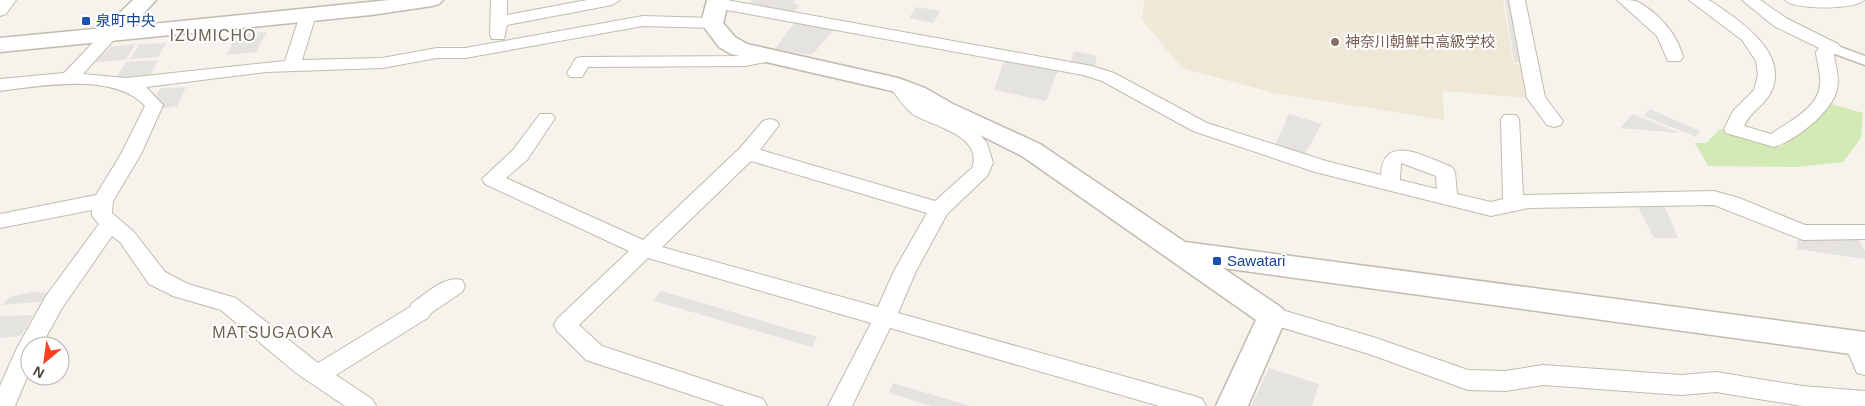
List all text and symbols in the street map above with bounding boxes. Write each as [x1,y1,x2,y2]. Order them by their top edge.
place label: 泉町中央 [96,12,156,29]
marker: 泉町中央 [80,15,92,27]
district label: IZUMICHO [169,27,257,44]
place label: 神奈川朝鮮中高級学校 [1345,33,1495,50]
marker: 神奈川朝鮮中高級学校 [1329,36,1341,48]
place label: Sawatari [1227,252,1285,269]
marker: Sawatari [1211,255,1223,267]
district label: MATSUGAOKA [212,324,334,341]
north arrow [20,336,70,386]
text: N [30,363,47,382]

